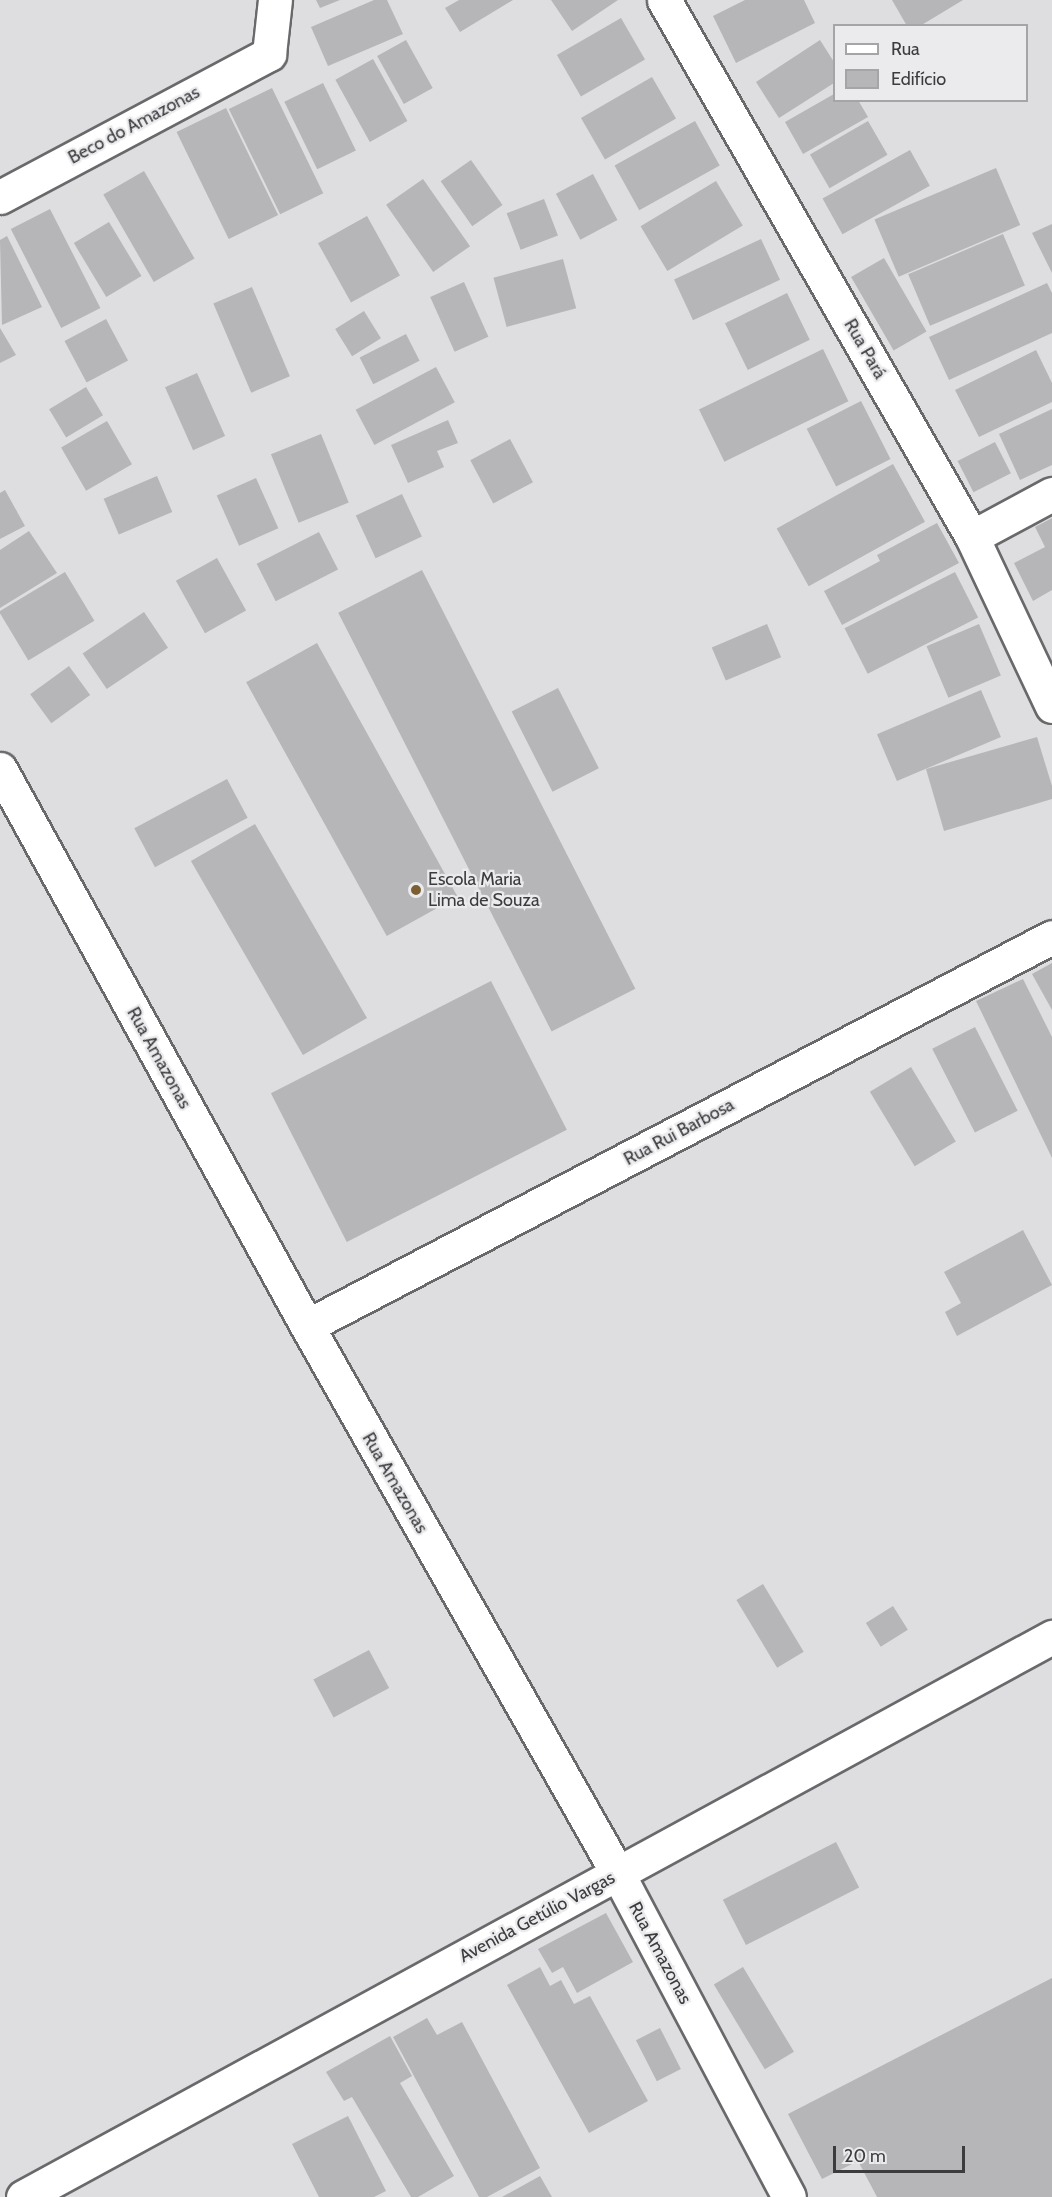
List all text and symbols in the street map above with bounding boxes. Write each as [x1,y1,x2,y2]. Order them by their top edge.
legend [833,24,1028,102]
text: Rua [891,38,920,60]
text: Edifício [891,68,946,90]
street label: Beco do Amazonas [65,81,203,169]
street label: Rua Pará [839,315,891,383]
place label: Escola Maria Lima de Souza [428,869,540,912]
marker: Escola Maria Lima de Souza [409,883,423,897]
street label: Rua Amazonas [122,1004,196,1112]
street label: Rua Rui Barbosa [620,1094,738,1170]
street label: Rua Amazonas [357,1429,433,1537]
street label: Avenida Getúlio Vargas [455,1867,619,1967]
street label: Rua Amazonas [624,1898,696,2008]
scale bar [836,2134,968,2172]
text: 20 m [844,2145,886,2167]

